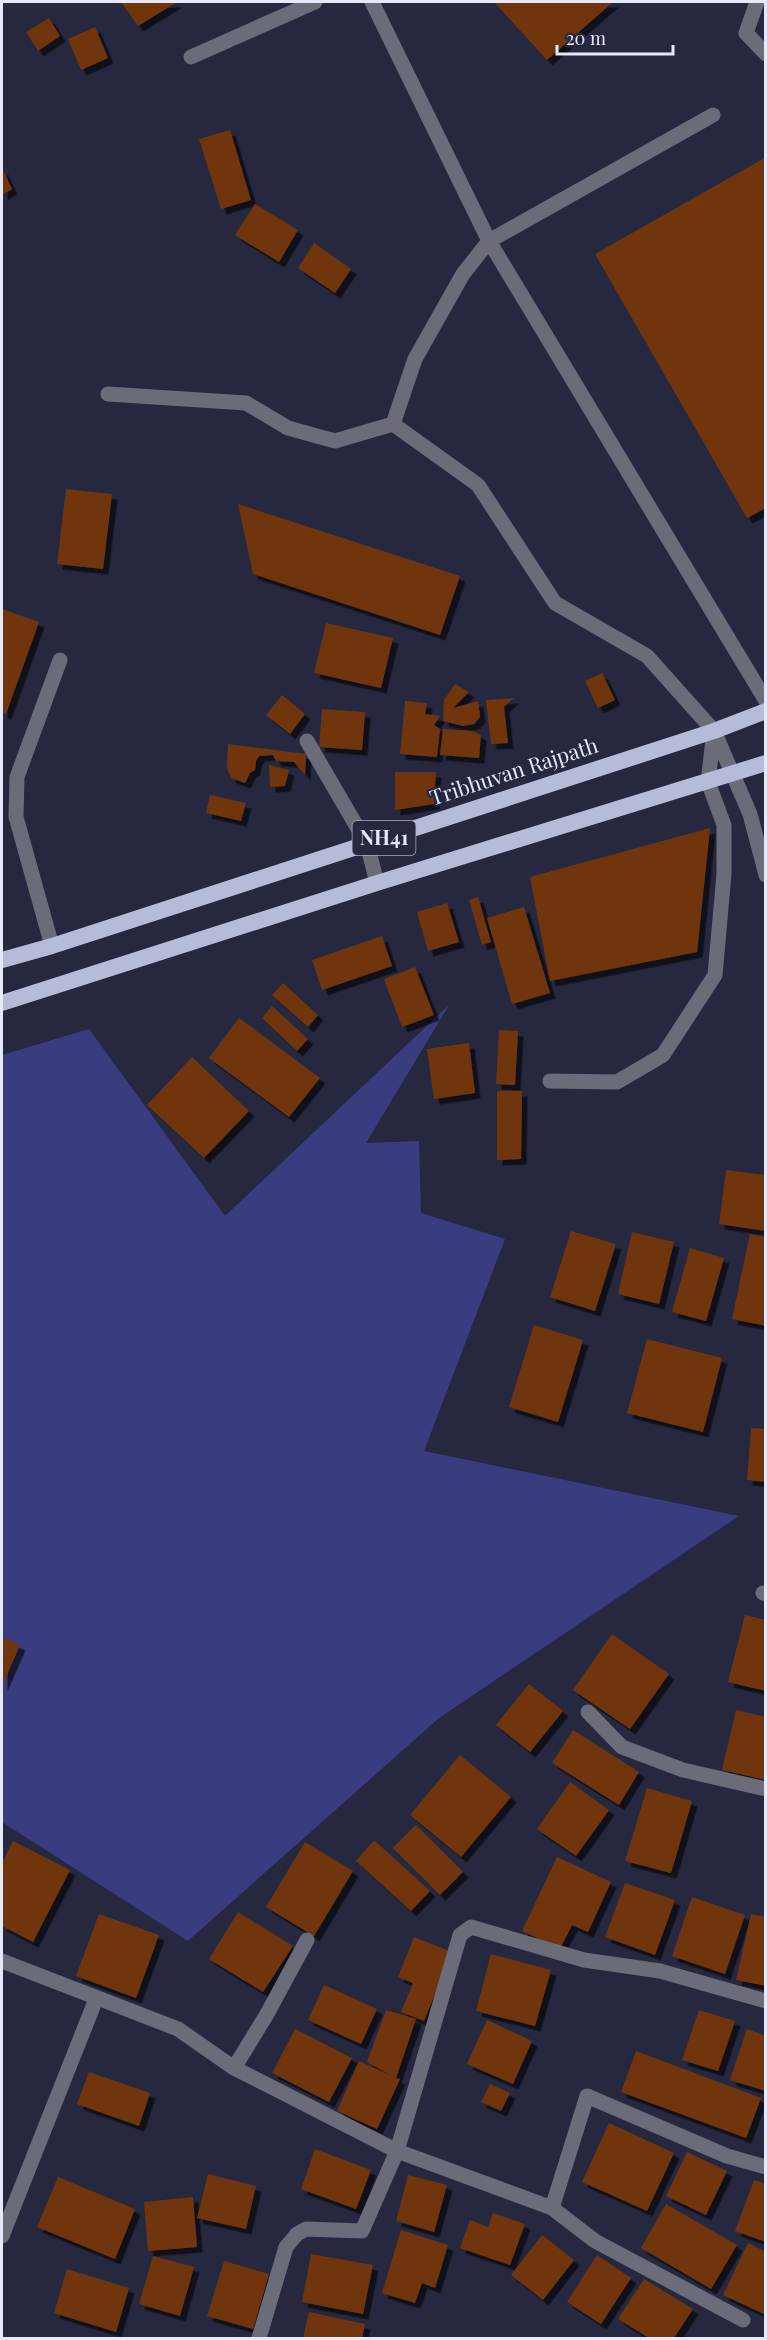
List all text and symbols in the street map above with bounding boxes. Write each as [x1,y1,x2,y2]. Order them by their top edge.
scale bar [557,18,672,56]
text: 20 m [566,26,606,50]
street label: Tribhuvan Rajpath [426,730,602,810]
road number: NH41 [352,821,416,855]

